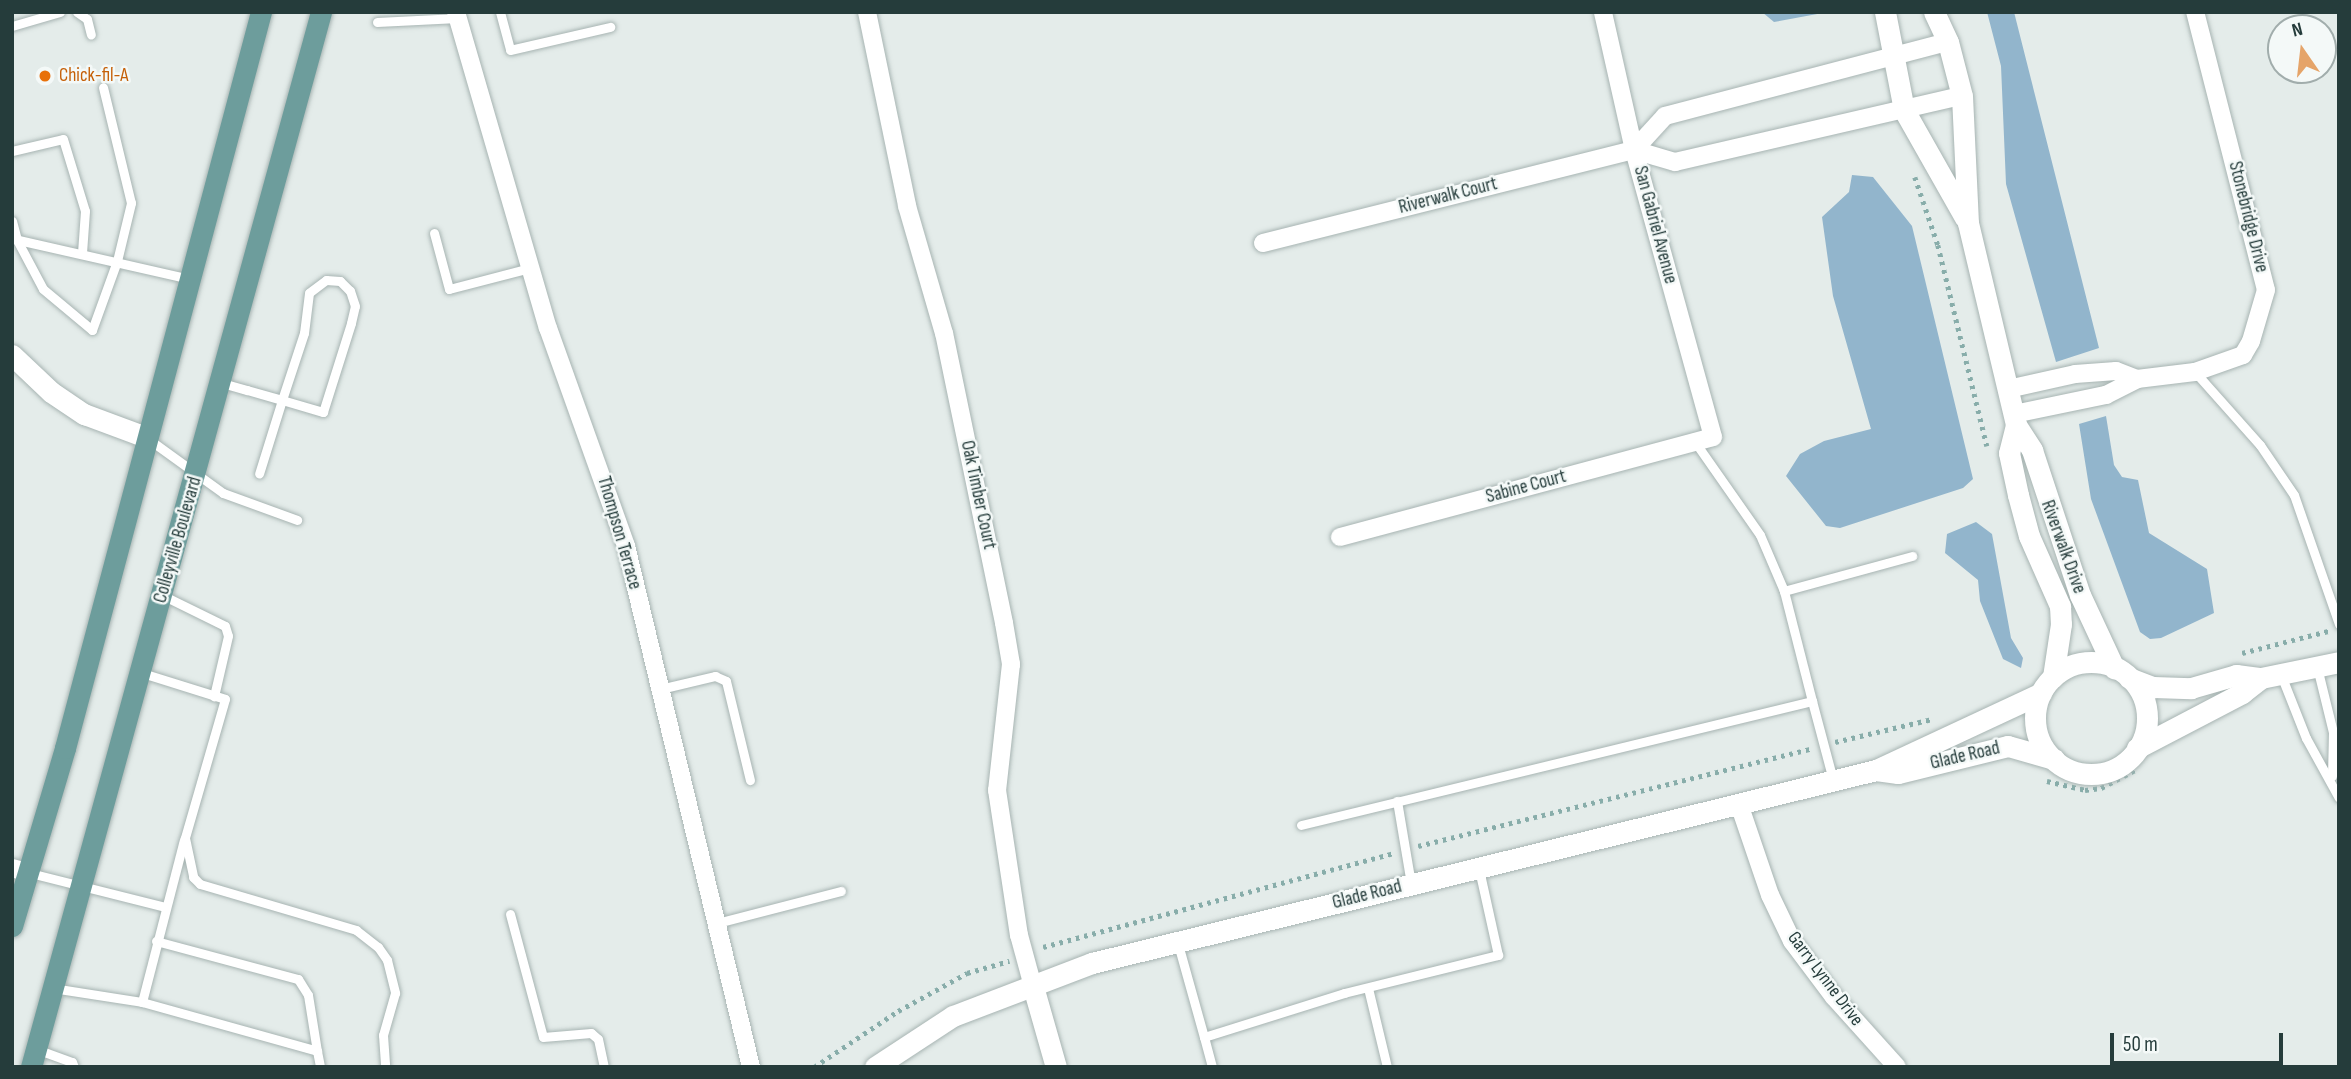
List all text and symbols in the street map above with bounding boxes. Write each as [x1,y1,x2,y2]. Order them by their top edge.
north arrow [2267,14,2337,84]
text: N [2290,18,2305,42]
place label: Chick-fil-A [59,65,128,87]
marker: Chick-fil-A [37,68,53,84]
street label: Stonebridge Drive [2223,159,2273,275]
street label: San Gabriel Avenue [1628,164,1682,286]
street label: Riverwalk Court [1396,173,1500,219]
street label: Oak Timber Court [955,439,1001,551]
street label: Sabine Court [1483,465,1569,509]
street label: Colleyville Boulevard [149,474,207,606]
street label: Thompson Terrace [592,474,646,592]
street label: Riverwalk Drive [2036,497,2090,597]
street label: Glade Road [1928,737,2002,775]
street label: Glade Road [1330,875,1404,915]
street label: Garry Lynne Drive [1782,927,1868,1031]
scale bar [2113,1020,2286,1064]
text: 50 m [2123,1032,2158,1057]

